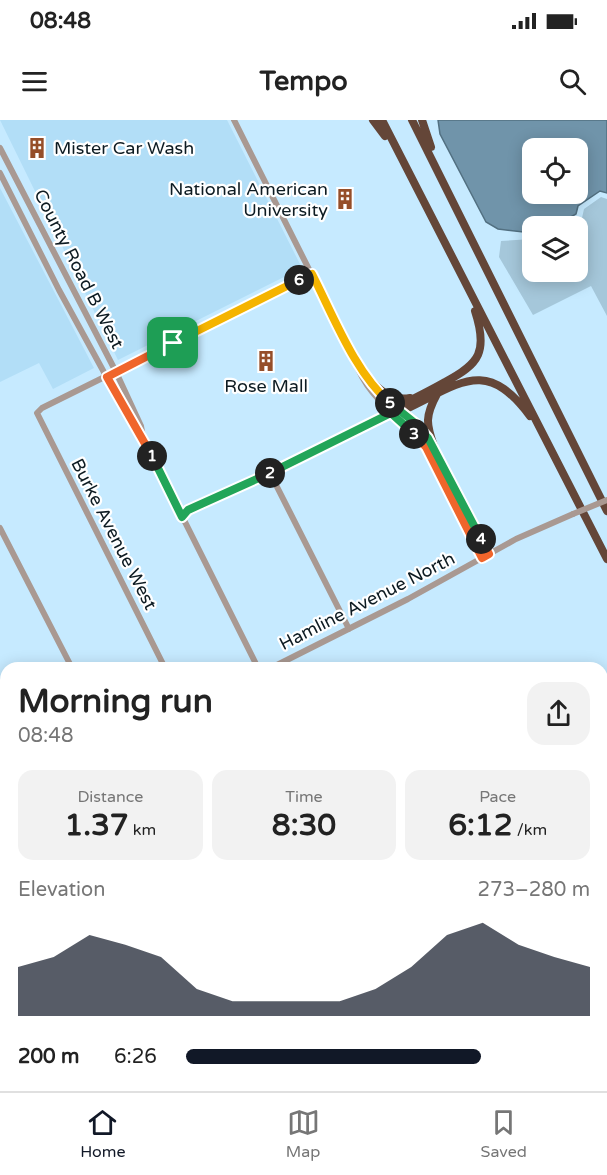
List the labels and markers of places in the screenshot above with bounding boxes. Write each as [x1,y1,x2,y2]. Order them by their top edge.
building icon: Mister Car Wash [25,136,49,160]
place label: Mister Car Wash [54,137,194,159]
place label: National American University [169,178,328,221]
building icon: National American University [333,187,357,211]
pin: 6 [284,265,314,295]
pin [147,317,198,368]
building icon: Rose Mall [254,349,278,373]
place label: Rose Mall [224,375,308,397]
pin: 5 [375,388,405,418]
pin: 3 [399,419,429,449]
pin: 1 [137,441,167,471]
pin: 2 [255,458,285,488]
pin: 4 [466,524,496,554]

